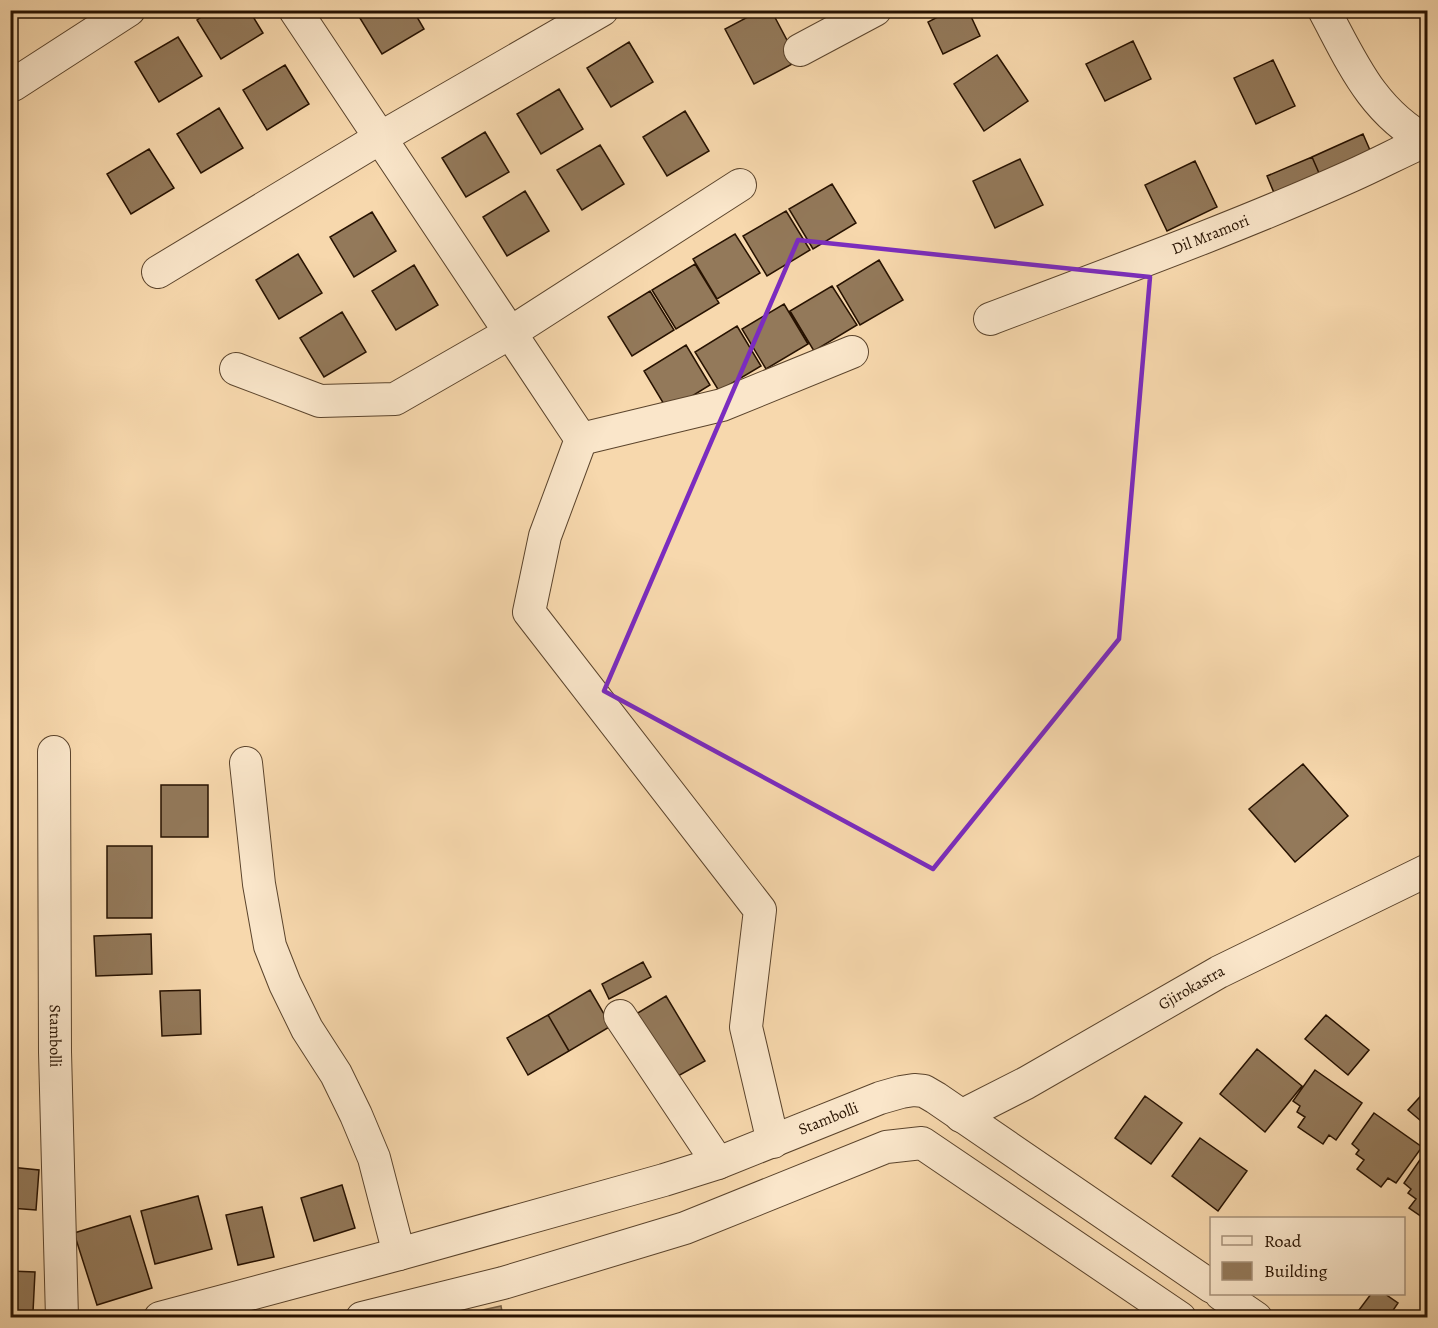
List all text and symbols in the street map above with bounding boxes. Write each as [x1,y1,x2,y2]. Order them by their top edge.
street label: Dil Mramori [1169,210,1253,260]
street label: Gjirokastra [1154,960,1229,1016]
street label: Stambolli [44,1004,66,1068]
street label: Stambolli [795,1097,862,1141]
legend [1210,1217,1405,1295]
text: Road [1264,1229,1302,1253]
text: Building [1264,1259,1328,1283]

